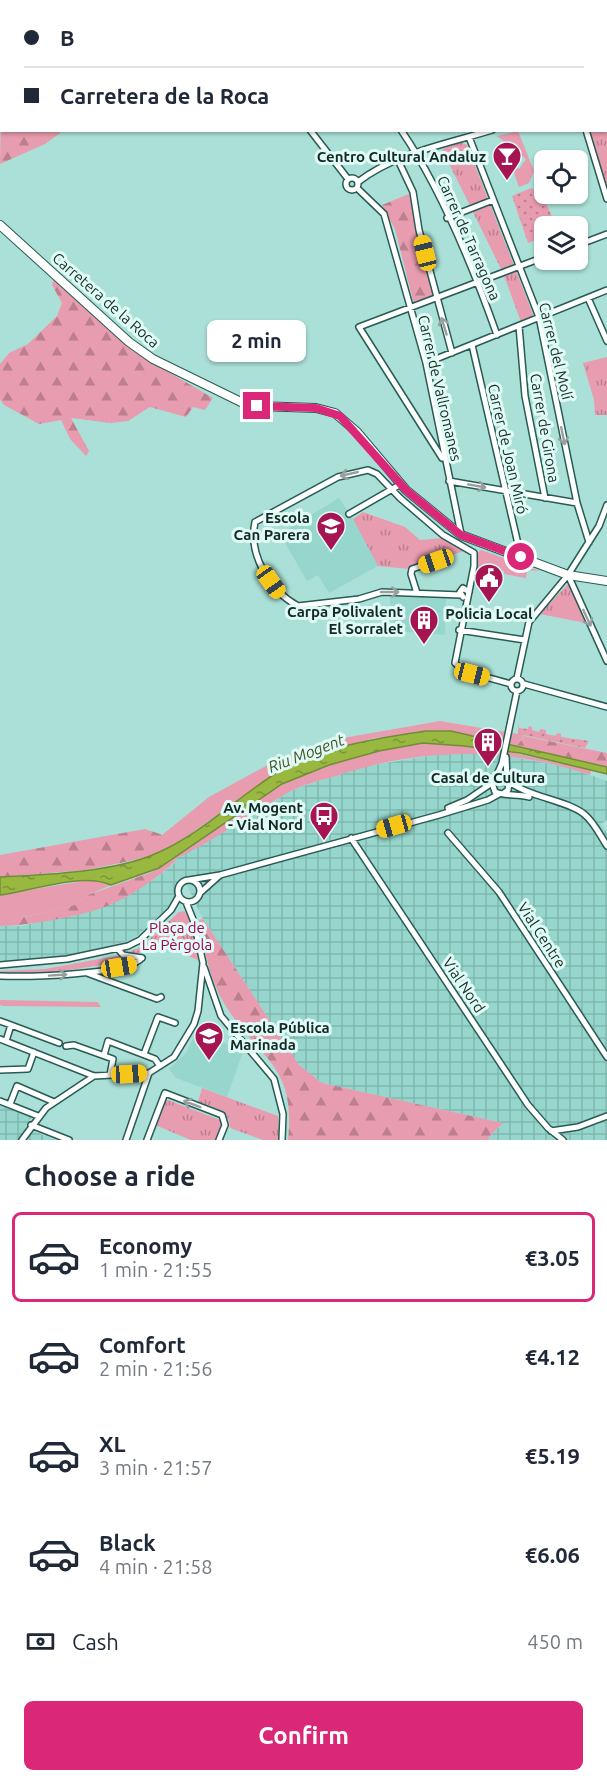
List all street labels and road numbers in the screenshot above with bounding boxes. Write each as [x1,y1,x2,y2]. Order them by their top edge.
street label: Carrer de Tarragona [434,173,504,303]
street label: Carretera de la Roca [49,249,163,351]
street label: Carrer del Molí [536,301,576,402]
street label: Carrer de Vallromanes [415,313,465,463]
street label: Carrer de Girona [527,372,563,484]
street label: Carrer de Joan Miró [485,382,531,516]
street label: Vial Centre [515,899,569,971]
street label: Vial Nord [439,954,489,1016]

